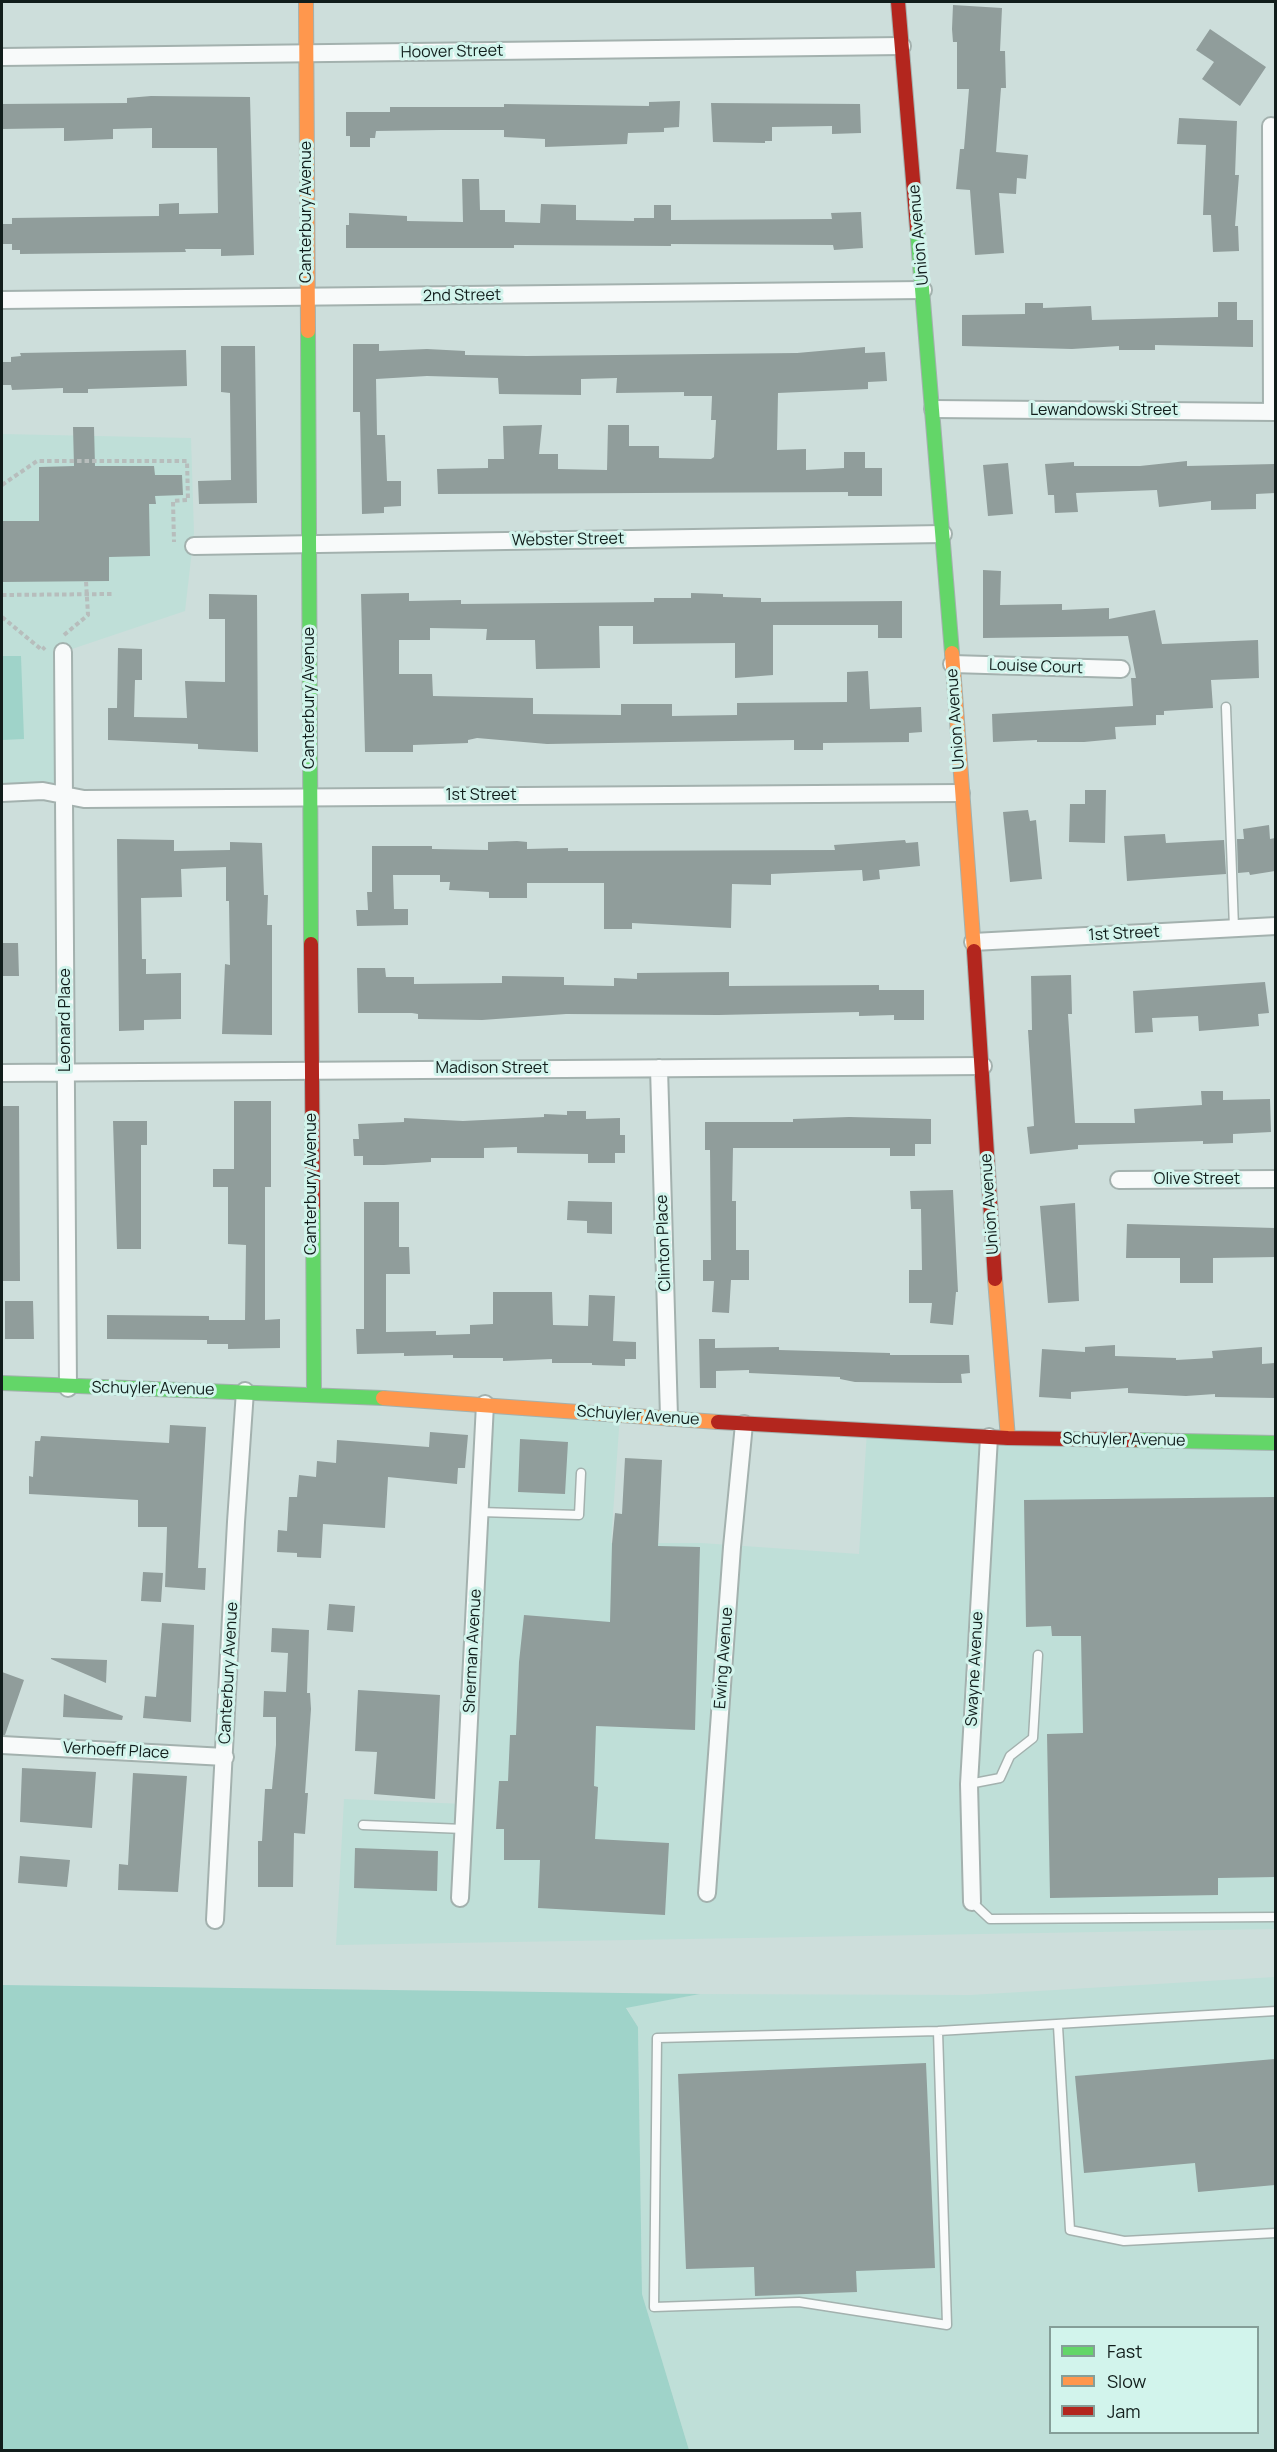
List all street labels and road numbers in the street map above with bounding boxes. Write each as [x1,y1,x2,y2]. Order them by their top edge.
street label: Hoover Street [401,42,503,62]
street label: Canterbury Avenue [297,141,317,283]
street label: Union Avenue [905,184,933,286]
street label: 2nd Street [423,286,501,306]
street label: Lewandowski Street [1030,401,1178,421]
street label: Webster Street [512,529,624,551]
street label: Canterbury Avenue [300,627,320,769]
street label: Louise Court [988,656,1084,678]
street label: Union Avenue [943,668,969,770]
street label: 1st Street [445,786,517,806]
street label: 1st Street [1088,923,1160,945]
street label: Leonard Place [56,968,76,1072]
street label: Madison Street [435,1059,549,1079]
street label: Canterbury Avenue [302,1113,322,1255]
street label: Union Avenue [977,1153,1003,1255]
street label: Olive Street [1154,1170,1240,1190]
street label: Clinton Place [653,1194,675,1292]
street label: Schuyler Avenue [91,1378,215,1400]
street label: Schuyler Avenue [576,1402,700,1430]
street label: Schuyler Avenue [1062,1429,1186,1451]
street label: Sherman Avenue [460,1588,486,1714]
street label: Canterbury Avenue [216,1602,242,1744]
street label: Ewing Avenue [711,1606,737,1710]
street label: Swayne Avenue [962,1611,988,1727]
street label: Verhoeff Place [62,1739,170,1763]

